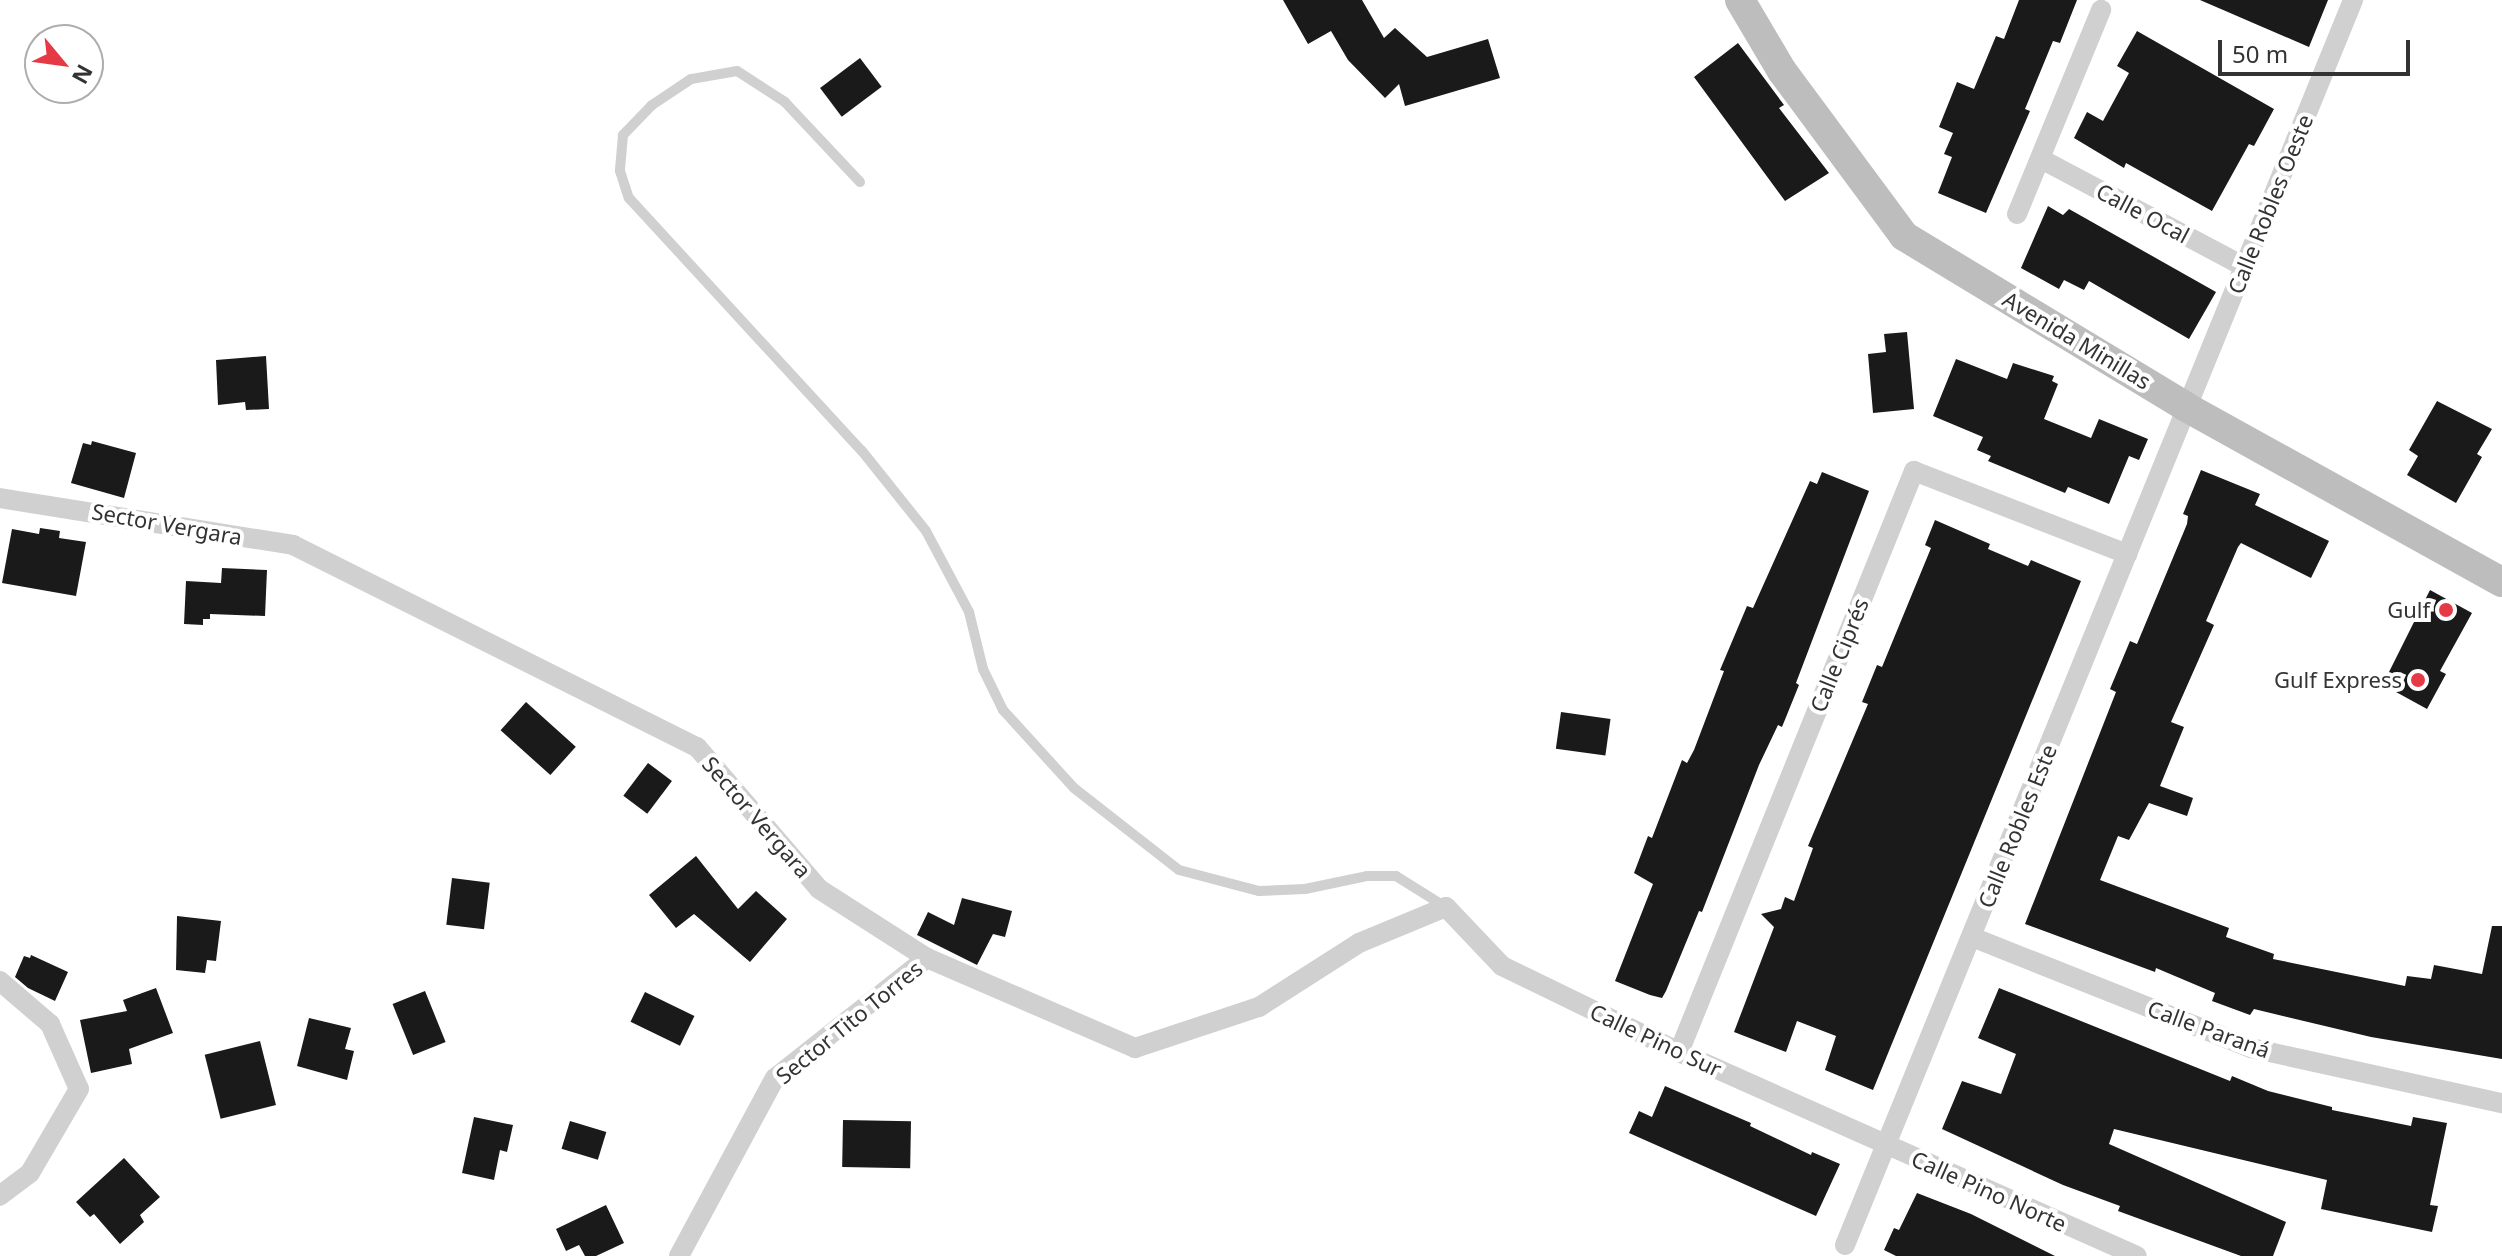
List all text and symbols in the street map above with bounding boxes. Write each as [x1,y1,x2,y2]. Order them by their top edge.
north arrow [24,24,104,104]
scale bar [2222,24,2414,74]
text: 50 m [2232,37,2288,70]
text: N [66,60,101,90]
street label: Calle Robles Oeste [2222,110,2318,298]
street label: Calle Ocal [2092,178,2194,248]
street label: Avenida Minillas [1998,286,2156,394]
street label: Sector Vergara [90,498,244,550]
street label: Calle Ciprés [1804,594,1874,716]
place label: Gulf [2387,597,2430,623]
marker: Gulf [2437,601,2455,619]
place label: Gulf Express [2274,667,2402,693]
marker: Gulf Express [2409,671,2427,689]
street label: Calle Robles Este [1972,741,2062,911]
street label: Sector Vergara [697,751,817,883]
street label: Sector Tito Torres [770,955,928,1089]
street label: Calle Paraná [2144,995,2274,1063]
street label: Calle Pino Sur [1586,998,1726,1082]
street label: Calle Pino Norte [1907,1145,2071,1237]

